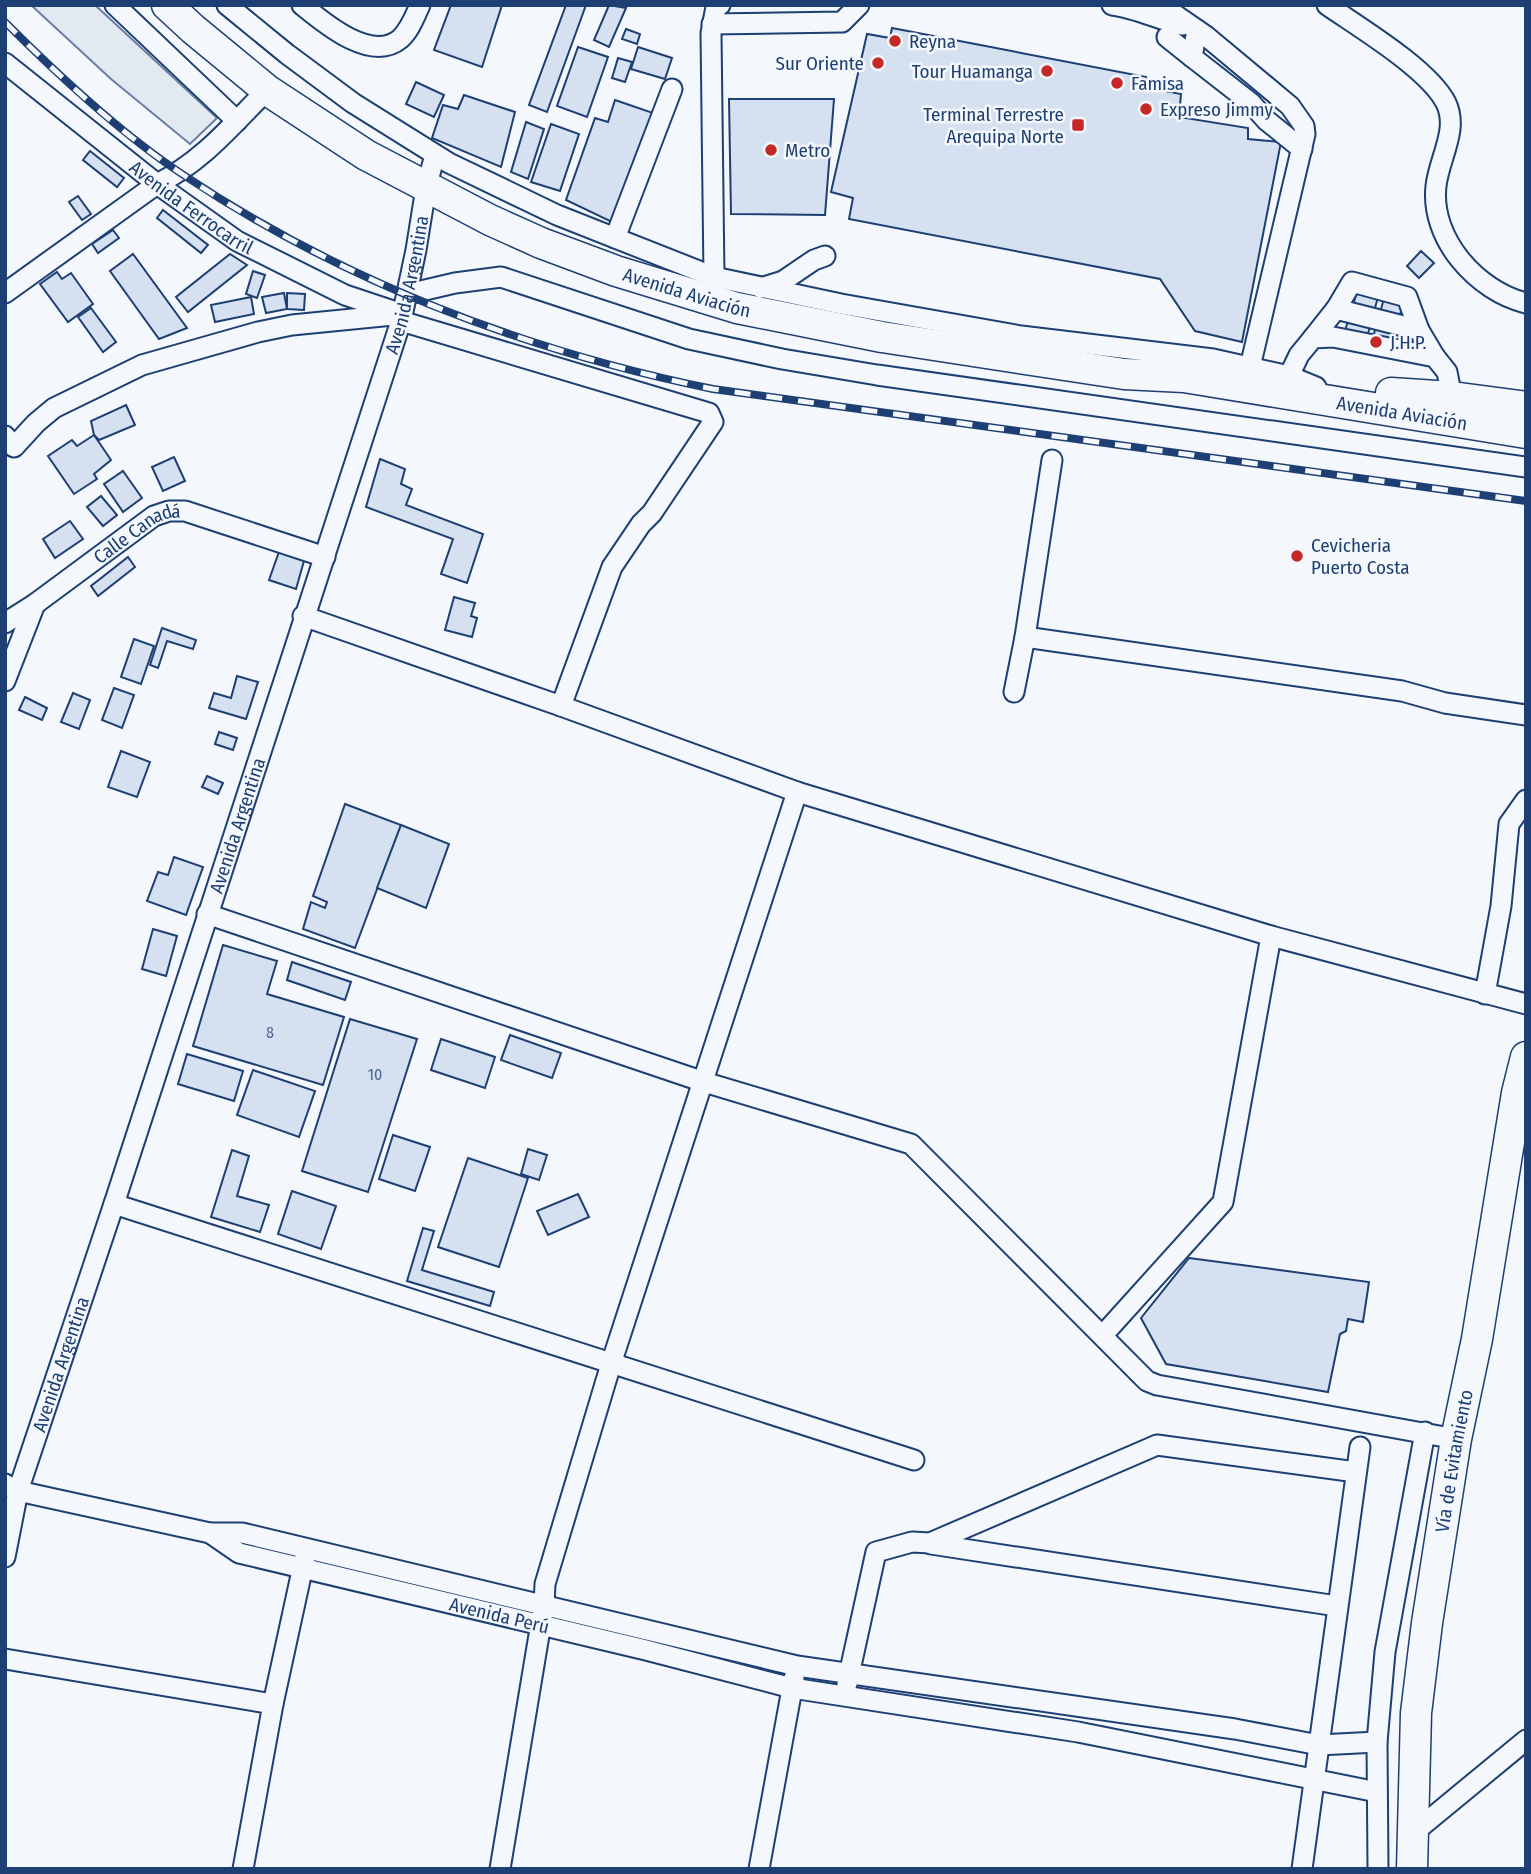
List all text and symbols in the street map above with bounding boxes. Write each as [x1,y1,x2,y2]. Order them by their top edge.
place label: Reyna [909,30,956,53]
marker: Reyna [887,33,903,49]
place label: Sur Oriente [775,52,864,75]
marker: Sur Oriente [870,55,886,71]
place label: Tour Huamanga [912,60,1033,83]
marker: Tour Huamanga [1039,63,1055,79]
place label: Famisa [1131,72,1184,95]
marker: Famisa [1109,75,1125,91]
place label: Expreso Jimmy [1160,98,1273,121]
marker: Expreso Jimmy [1138,101,1154,117]
place label: Terminal Terrestre Arequipa Norte [923,103,1064,148]
marker: Terminal Terrestre Arequipa Norte [1070,117,1086,133]
place label: Metro [785,139,830,162]
marker: Metro [763,142,779,158]
street label: Avenida Ferrocarril [125,155,257,259]
street label: Avenida Argentina [380,214,433,357]
street label: Avenida Aviación [621,262,753,322]
place label: J.H.P. [1390,331,1426,354]
marker: J.H.P. [1368,334,1384,350]
street label: Avenida Aviación [1335,391,1469,435]
street label: Calle Canadá [89,499,181,568]
place label: Cevicheria Puerto Costa [1311,534,1410,579]
marker: Cevicheria Puerto Costa [1289,548,1305,564]
street label: Avenida Argentina [204,755,270,896]
house number: 8 [266,1023,274,1042]
house number: 10 [368,1065,382,1084]
street label: Avenida Argentina [27,1294,94,1435]
street label: Vía de Evitamiento [1430,1387,1478,1534]
street label: Avenida Perú [447,1592,552,1638]

